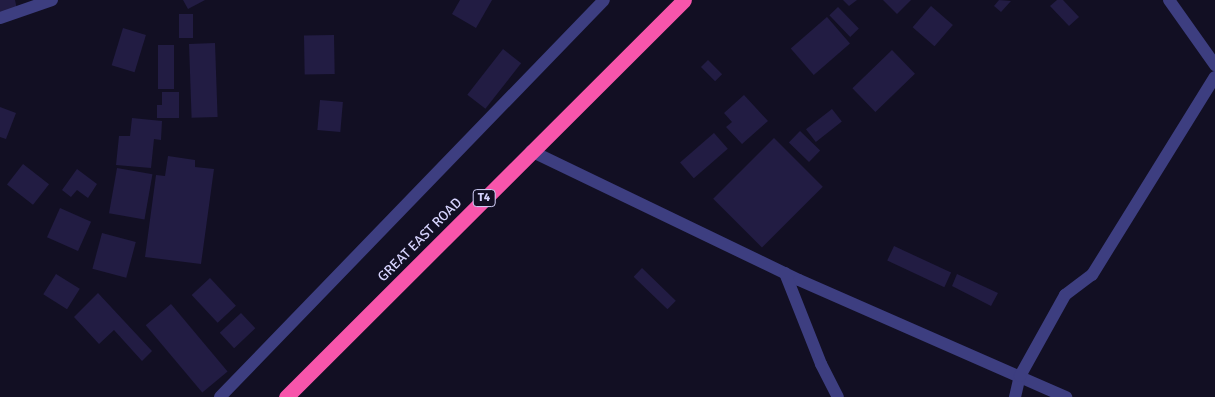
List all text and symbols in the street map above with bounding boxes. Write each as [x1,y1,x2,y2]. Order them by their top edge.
road number: T4 [472,188,496,208]
street label: GREAT EAST ROAD [375,195,465,285]

